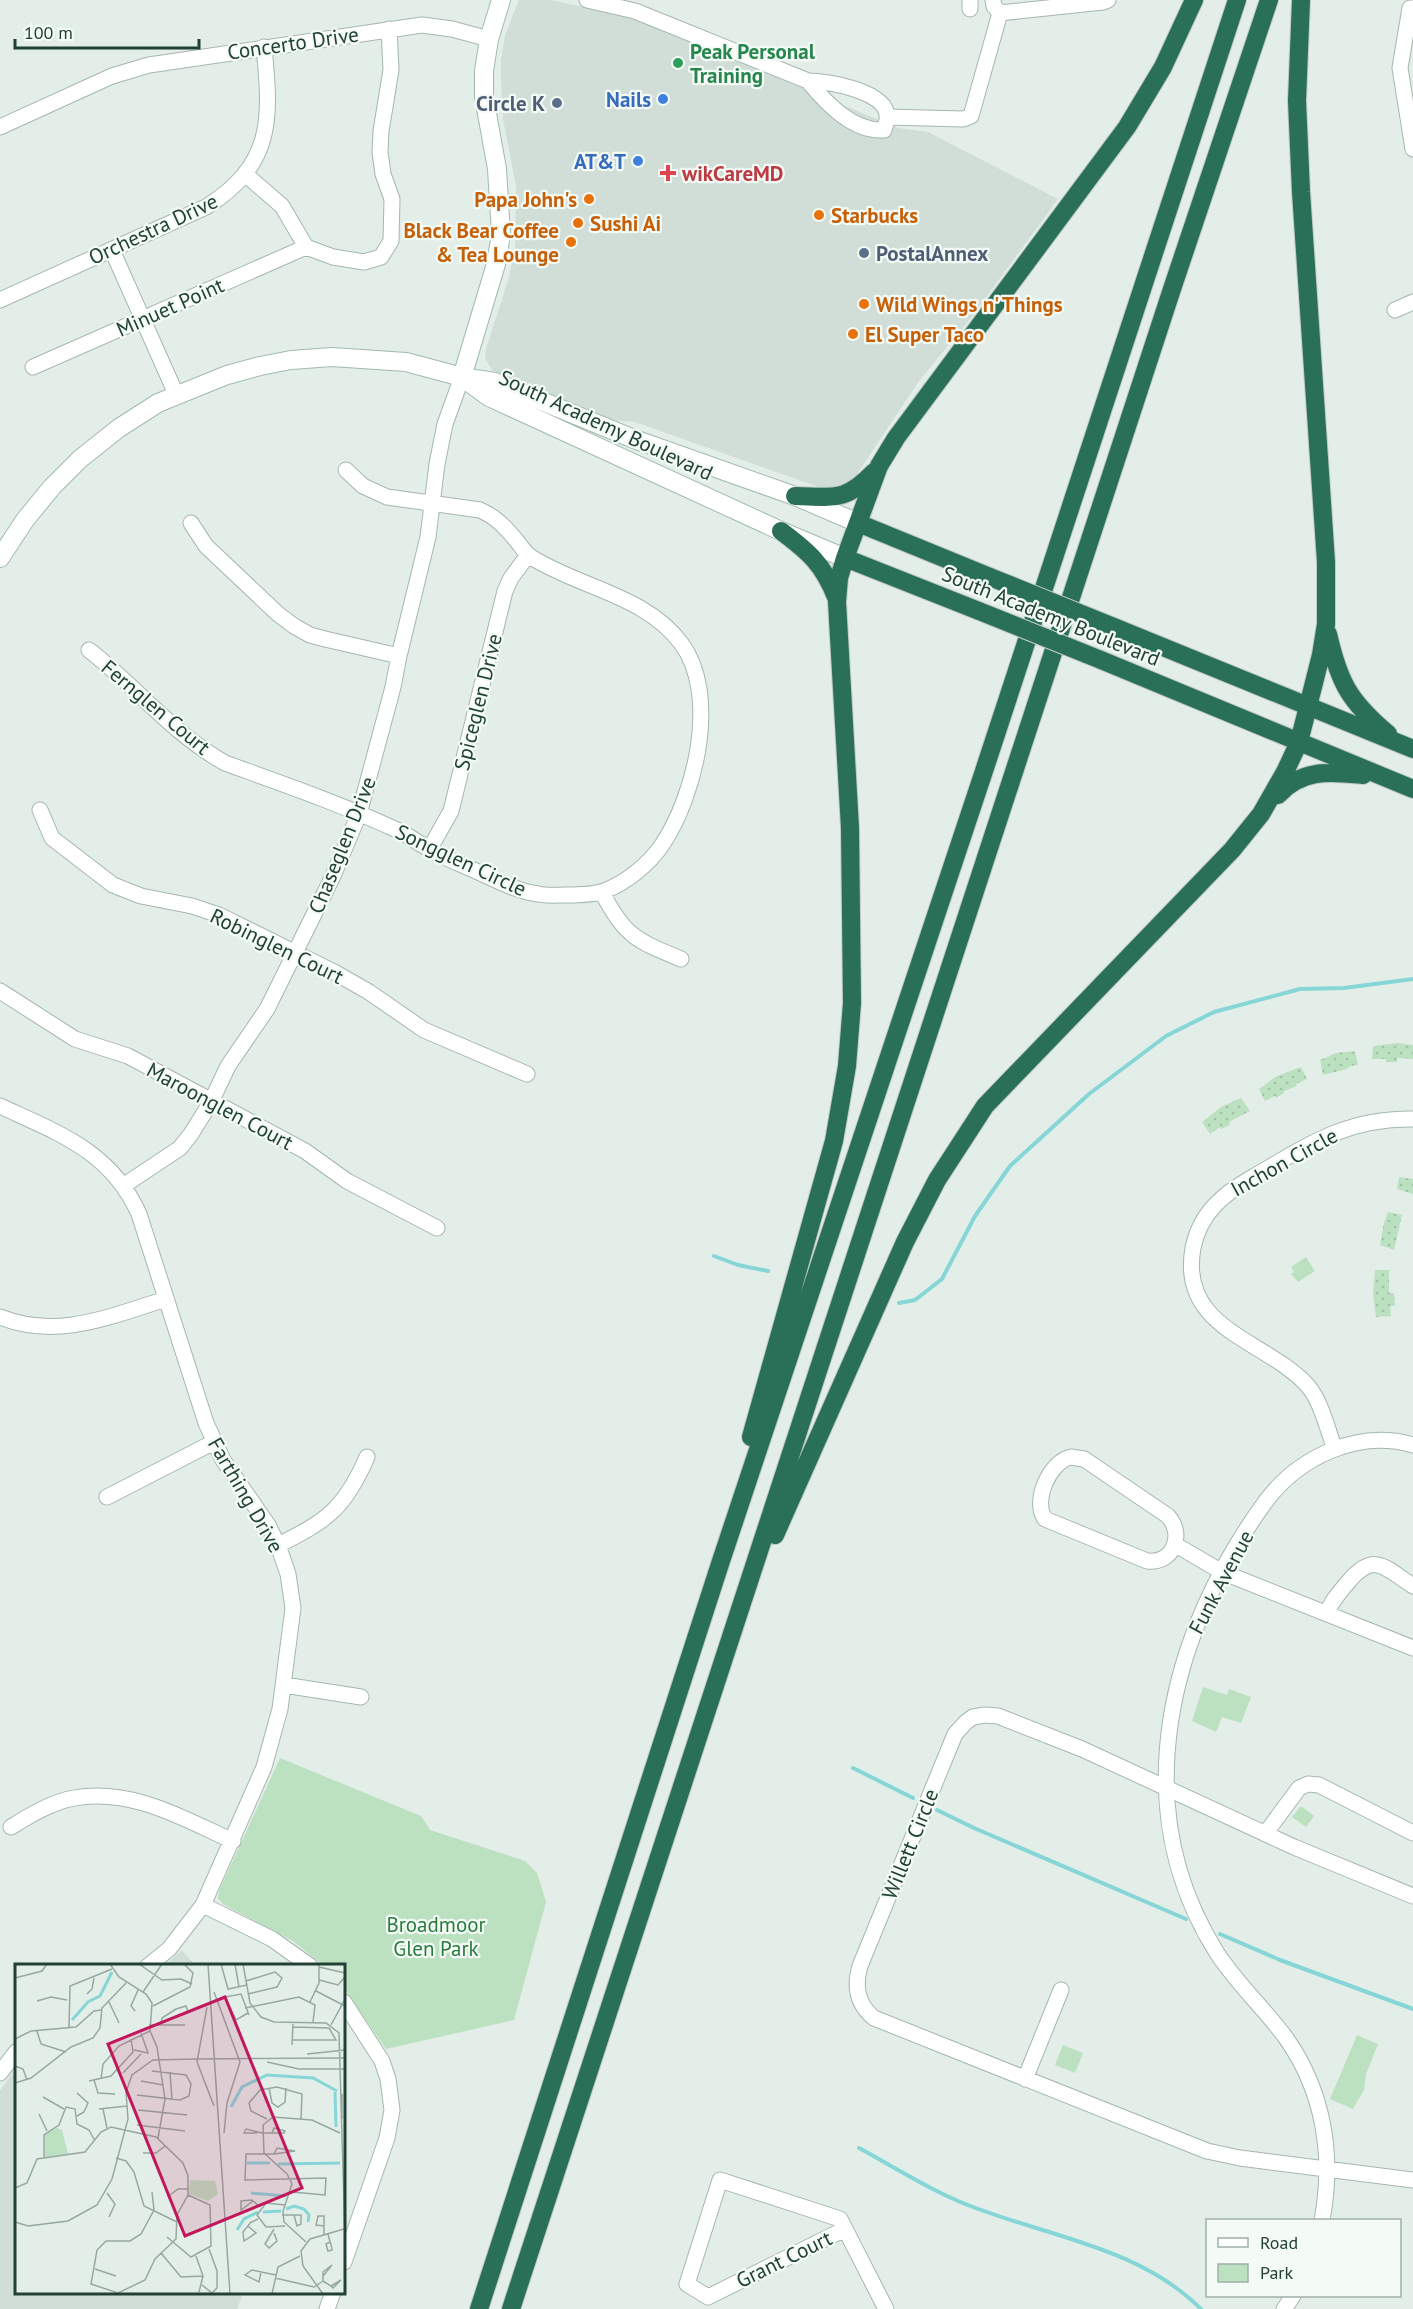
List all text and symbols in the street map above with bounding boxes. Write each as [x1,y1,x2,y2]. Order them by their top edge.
scale bar [15,12,200,50]
street label: Concerto Drive [226,20,360,66]
text: 100 m [24,21,73,44]
place label: Peak Personal Training [690,38,816,89]
marker: Peak Personal Training [671,56,685,70]
place label: Nails [606,86,651,113]
place label: Circle K [476,90,545,117]
marker: Nails [656,92,670,106]
marker: Circle K [550,96,564,110]
place label: AT&T [574,148,626,175]
marker: AT&T [631,154,645,168]
place label: wikCareMD [681,160,783,187]
marker: wikCareMD [659,164,677,182]
place label: Papa John's [474,186,577,213]
street label: Orchestra Drive [84,187,222,271]
marker: Papa John's [582,192,596,206]
place label: Starbucks [831,202,918,229]
marker: Starbucks [812,208,826,222]
place label: Sushi Ai [590,210,661,237]
marker: Sushi Ai [571,216,585,230]
place label: Black Bear Coffee & Tea Lounge [403,217,559,268]
marker: Black Bear Coffee & Tea Lounge [564,235,578,249]
place label: PostalAnnex [876,240,988,267]
marker: PostalAnnex [857,246,871,260]
street label: Minuet Point [112,271,228,343]
place label: Wild Wings n' Things [876,291,1063,318]
marker: Wild Wings n' Things [857,297,871,311]
place label: El Super Taco [865,321,984,348]
marker: El Super Taco [846,327,860,341]
street label: South Academy Boulevard [495,364,717,486]
street label: South Academy Boulevard [938,560,1164,672]
street label: Spiceglen Drive [448,631,508,773]
street label: Fernglen Court [96,654,216,760]
street label: Chaseglen Drive [302,773,382,917]
street label: Songglen Circle [391,818,531,902]
street label: Robinglen Court [206,902,348,990]
street label: Maroonglen Court [142,1056,298,1156]
street label: Inchon Circle [1226,1122,1342,1202]
street label: Farthing Drive [202,1433,290,1557]
street label: Funk Avenue [1182,1525,1260,1639]
street label: Willett Circle [876,1785,944,1903]
park label: Broadmoor Glen Park [386,1911,486,1962]
inset map [15,1964,345,2294]
legend [1206,2219,1401,2297]
street label: Grant Court [732,2224,836,2294]
text: Road [1260,2231,1298,2254]
text: Park [1260,2261,1293,2284]

